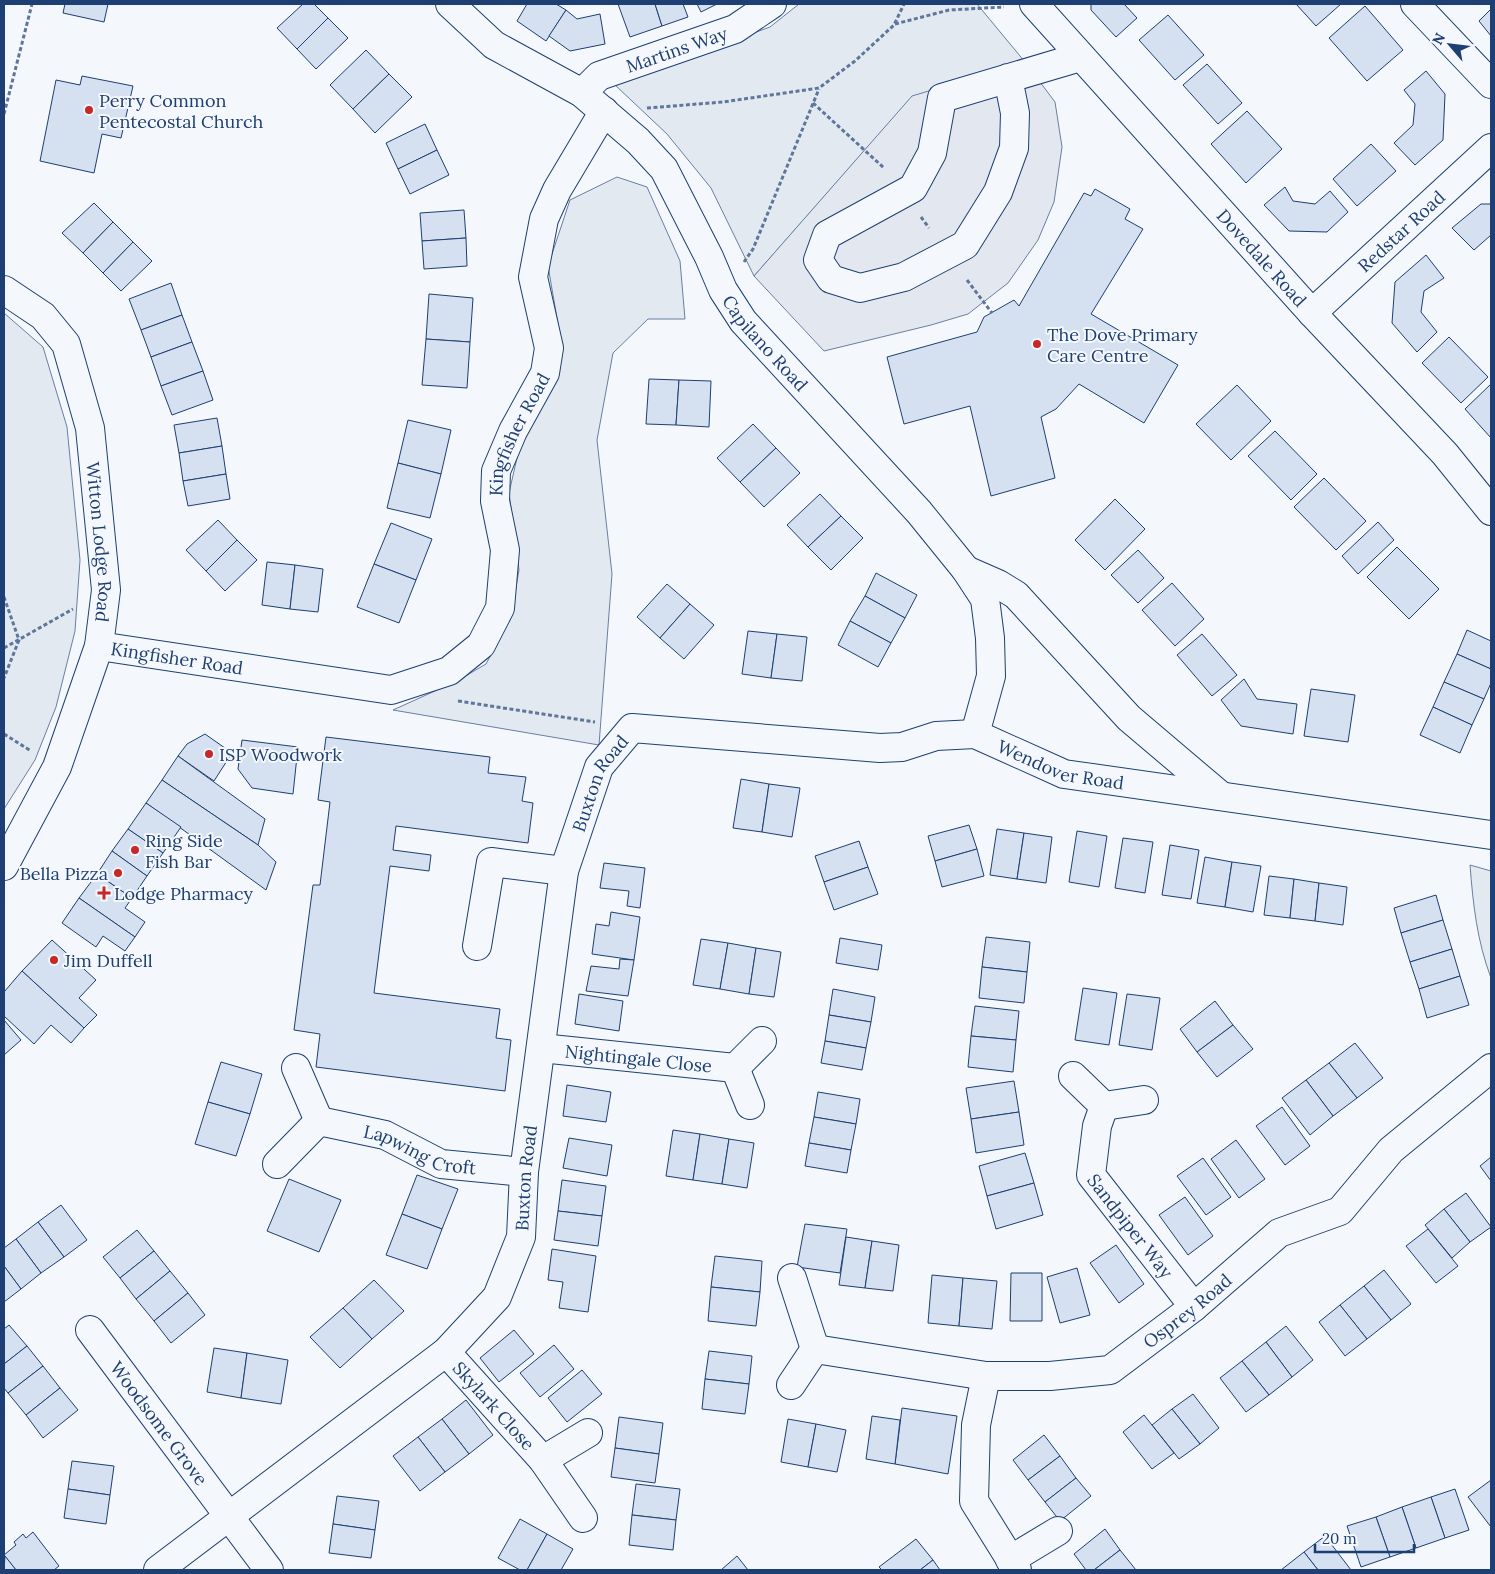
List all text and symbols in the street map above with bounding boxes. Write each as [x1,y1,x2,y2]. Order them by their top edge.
north arrow [1425,20,1475,70]
street label: Martins Way [623,21,731,77]
text: N [1428,30,1449,48]
place label: Perry Common Pentecostal Church [99,89,263,133]
marker: Perry Common Pentecostal Church [83,104,95,116]
street label: Redstar Road [1353,185,1450,277]
street label: Dovedale Road [1212,204,1312,311]
street label: Capilano Road [718,291,813,396]
place label: The Dove Primary Care Centre [1047,323,1198,367]
marker: The Dove Primary Care Centre [1031,338,1043,350]
street label: Kingfisher Road [484,368,555,496]
street label: Witton Lodge Road [82,461,118,624]
street label: Kingfisher Road [109,636,245,679]
street label: Buxton Road [567,730,633,835]
street label: Wendover Road [994,734,1126,794]
place label: ISP Woodwork [219,743,342,766]
marker: ISP Woodwork [203,748,215,760]
place label: Ring Side Fish Bar [145,829,223,873]
marker: Ring Side Fish Bar [129,844,141,856]
place label: Bella Pizza [20,862,108,885]
marker: Bella Pizza [112,867,124,879]
place label: Lodge Pharmacy [114,882,254,905]
marker: Lodge Pharmacy [98,887,110,899]
place label: Jim Duffell [63,949,153,972]
marker: Jim Duffell [48,954,60,966]
street label: Nightingale Close [564,1039,713,1077]
street label: Lapwing Croft [362,1119,477,1179]
street label: Buxton Road [510,1123,542,1232]
street label: Sandpiper Way [1083,1169,1179,1283]
street label: Osprey Road [1138,1268,1236,1353]
street label: Woodsome Grove [106,1356,213,1490]
street label: Skylark Close [448,1356,540,1455]
scale bar [1315,1522,1414,1554]
text: 20 m [1322,1529,1357,1548]

